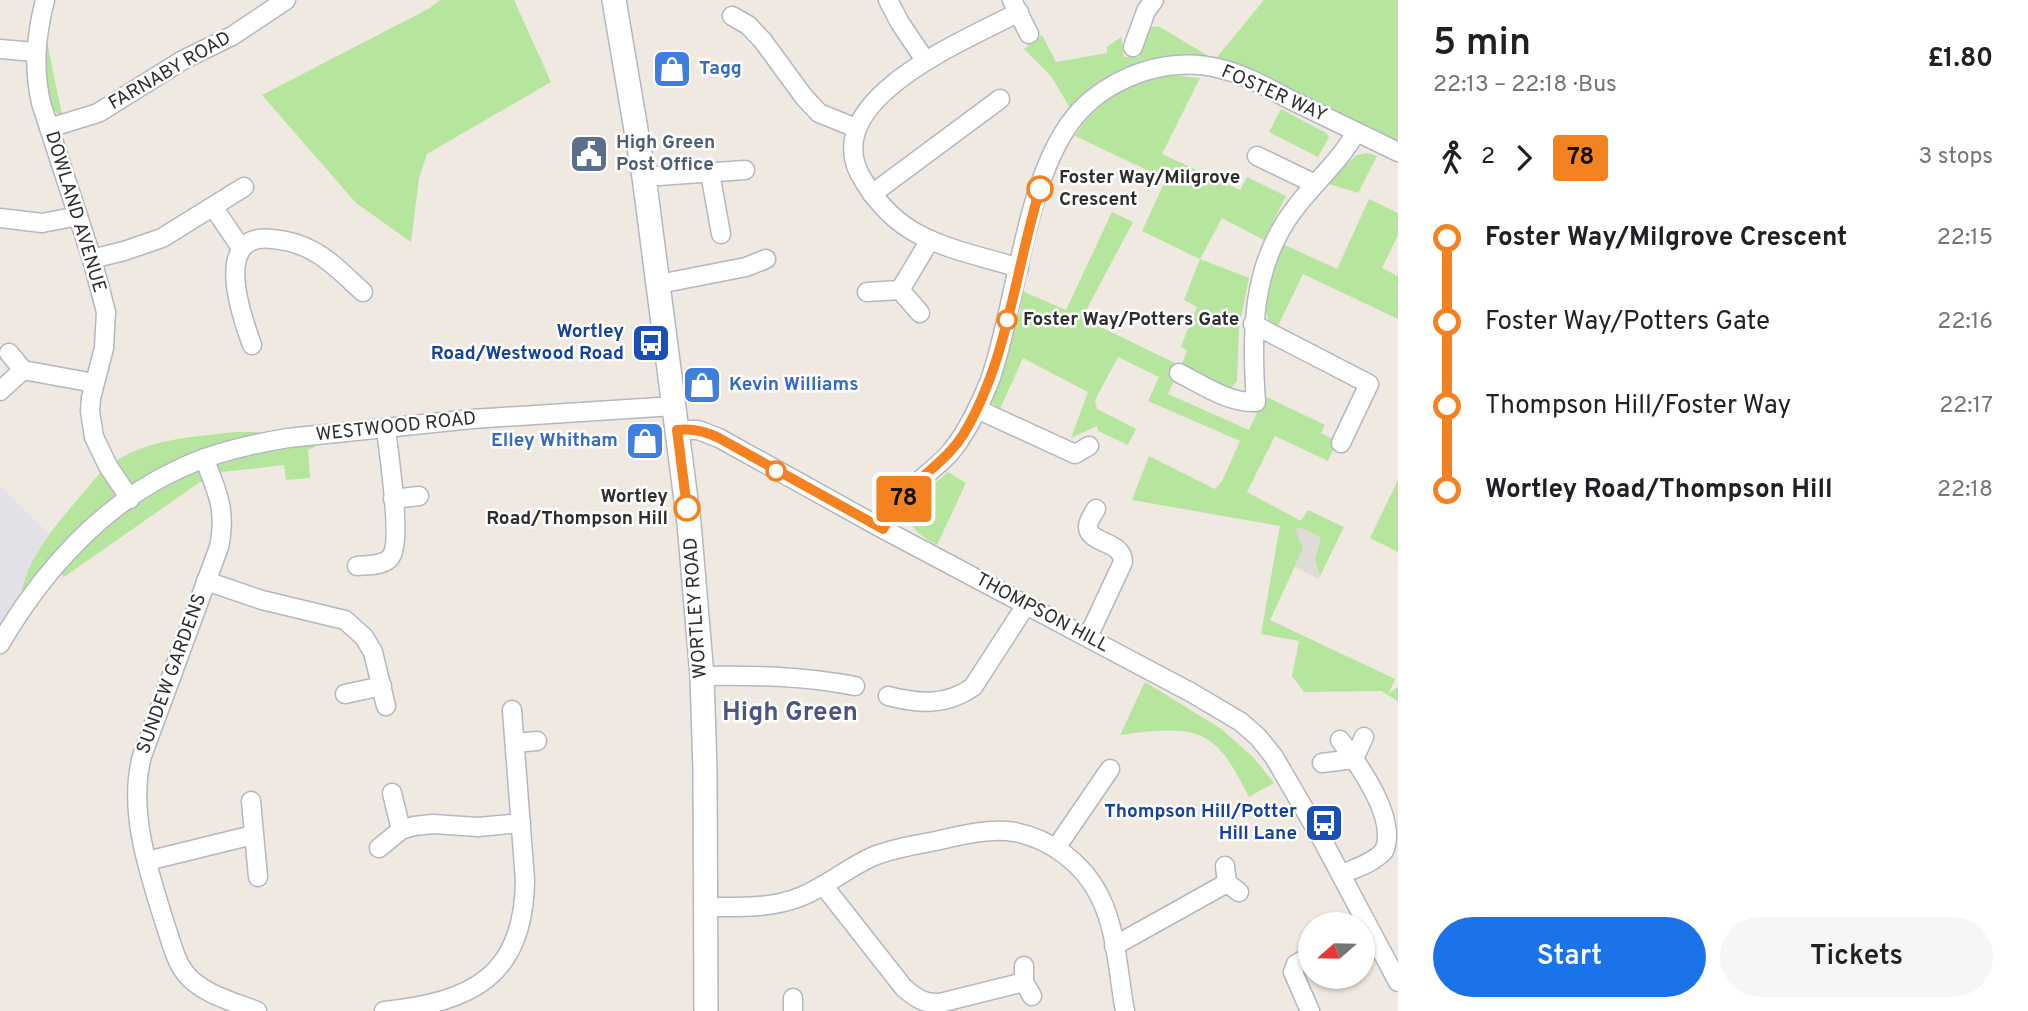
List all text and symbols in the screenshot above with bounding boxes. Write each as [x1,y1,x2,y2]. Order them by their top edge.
text: 5 min [1433,20,1531,69]
street label: FARNABY ROAD [105,26,235,116]
text: £1.80 [1927,43,1993,76]
shop icon: Tagg [651,48,693,90]
place label: Tagg [699,57,742,81]
street label: FOSTER WAY [1217,60,1331,128]
text: 22:13 – 22:18 · Bus [1433,71,1617,100]
street label: DOWLAND AVENUE [39,128,111,296]
place label: High Green Post Office [616,131,715,177]
public building icon: High Green Post Office [568,133,610,175]
icon: walk [1433,139,1471,177]
icon: forward [1505,139,1543,177]
text: 2 [1481,143,1495,172]
text: 78 [1567,143,1594,173]
text: 3 stops [1918,143,1993,172]
place label: Foster Way/Milgrove Crescent [1059,166,1240,212]
marker: Foster Way/Milgrove Crescent [1027,176,1053,202]
text: Foster Way/Milgrove Crescent [1485,222,1847,255]
text: 22:15 [1937,224,1993,253]
text: Foster Way/Potters Gate [1485,306,1770,339]
place label: Foster Way/Potters Gate [1023,308,1239,332]
text: 22:16 [1937,308,1993,337]
marker: Foster Way/Potters Gate [997,310,1017,330]
place label: Wortley Road/Westwood Road [431,320,624,366]
bus stop icon: Wortley Road/Westwood Road [630,322,672,364]
shop icon: Kevin Williams [681,364,723,406]
place label: Kevin Williams [729,373,859,397]
text: Thompson Hill/Foster Way [1485,390,1791,423]
text: 22:17 [1939,392,1993,421]
street label: WESTWOOD ROAD [315,407,477,447]
shop icon: Elley Whitham [624,420,666,462]
place label: Elley Whitham [491,429,618,453]
unlabelled marker [766,461,786,481]
text: Wortley Road/Thompson Hill [1485,474,1833,507]
line badge: 78 [872,476,936,522]
text: 22:18 [1937,476,1993,505]
text: 78 [890,484,918,514]
place label: Wortley Road/Thompson Hill [486,485,668,531]
marker: Wortley Road/Thompson Hill [674,495,700,521]
street label: WORTLEY ROAD [679,536,713,680]
street label: THOMPSON HILL [971,568,1113,658]
street label: SUNDEW GARDENS [132,591,212,757]
district label: High Green [722,697,858,730]
place label: Thompson Hill/Potter Hill Lane [1104,800,1297,846]
bus stop icon: Thompson Hill/Potter Hill Lane [1303,802,1345,844]
north arrow [1298,912,1376,989]
map controls [1298,912,1375,989]
button: Start [1433,917,1706,997]
button: Tickets [1720,917,1993,997]

